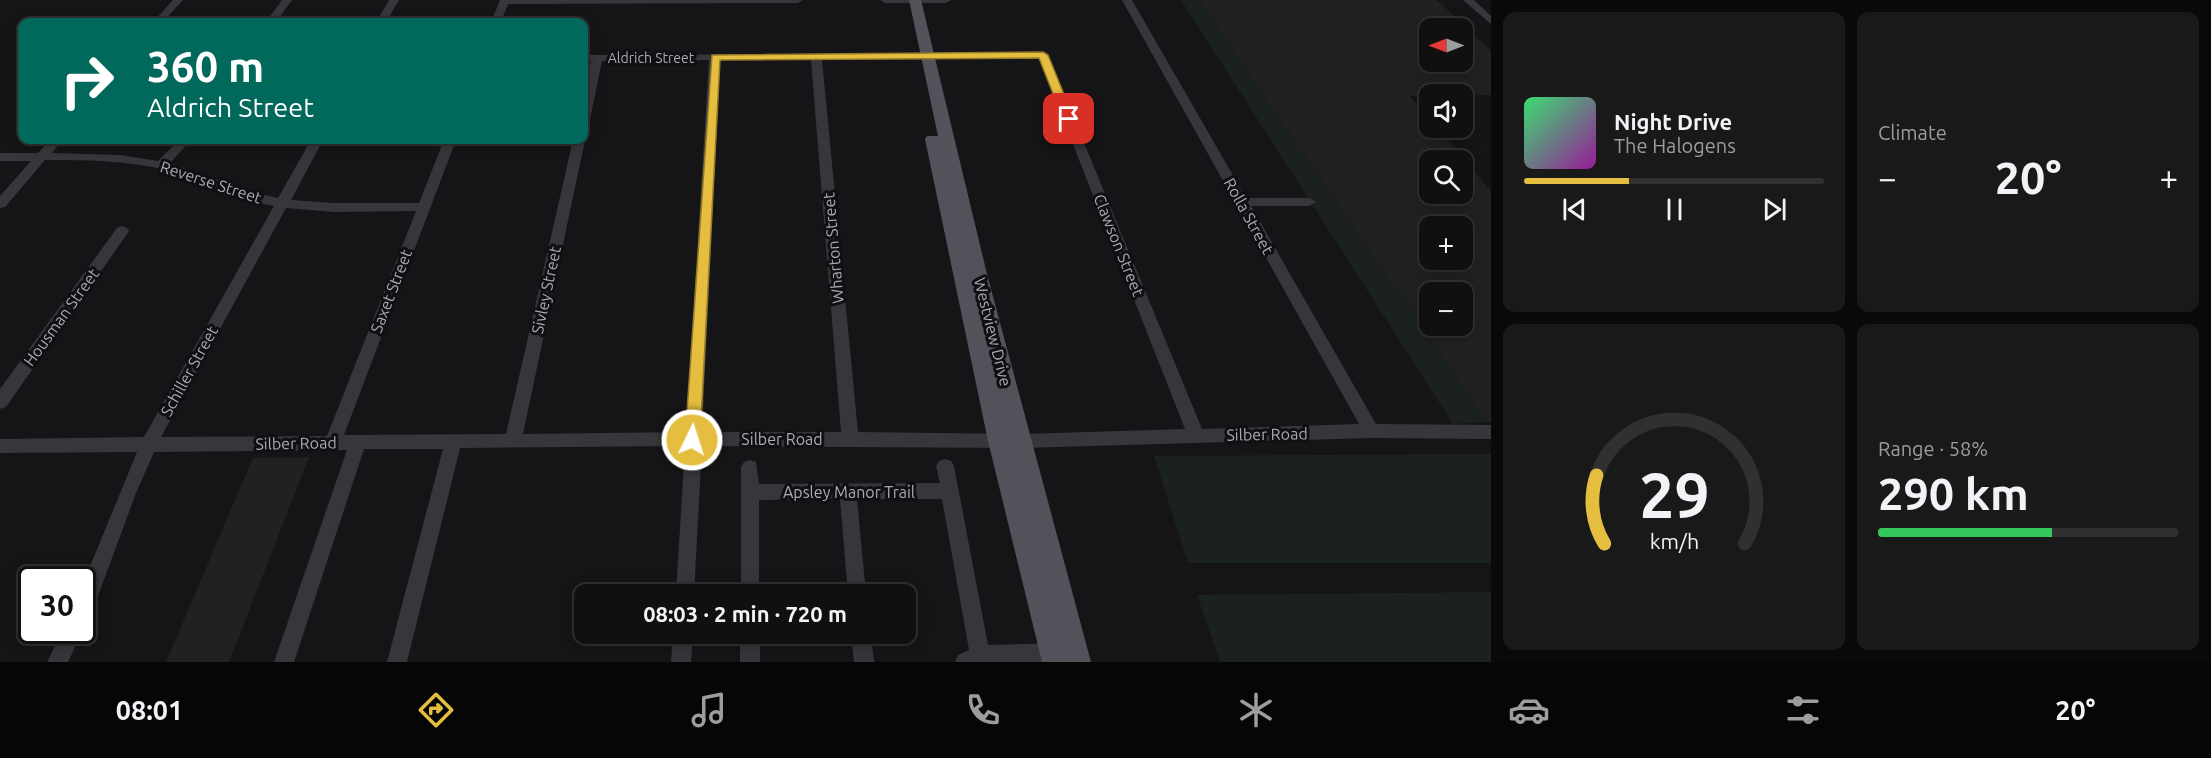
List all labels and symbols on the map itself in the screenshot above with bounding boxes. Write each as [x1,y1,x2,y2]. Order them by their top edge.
north arrow [1419,18,1473,72]
street label: Aldrich Street [608,50,695,66]
pin [1043,93,1094,144]
street label: Reverse Street [158,157,265,207]
street label: Rolla Street [1221,175,1278,258]
street label: Wharton Street [819,191,847,304]
street label: Clawson Street [1090,191,1148,299]
street label: Sivley Street [528,244,564,335]
street label: Saxet Street [367,246,415,335]
street label: Housman Street [20,264,103,369]
street label: Westview Drive [971,276,1015,388]
street label: Schiller Street [157,322,222,419]
position arrow [660,408,724,472]
street label: Silber Road [1226,424,1308,444]
street label: Silber Road [741,430,823,448]
street label: Silber Road [255,433,337,453]
street label: Apsley Manor Trail [783,483,915,501]
speed limit sign: 30 [18,566,96,644]

